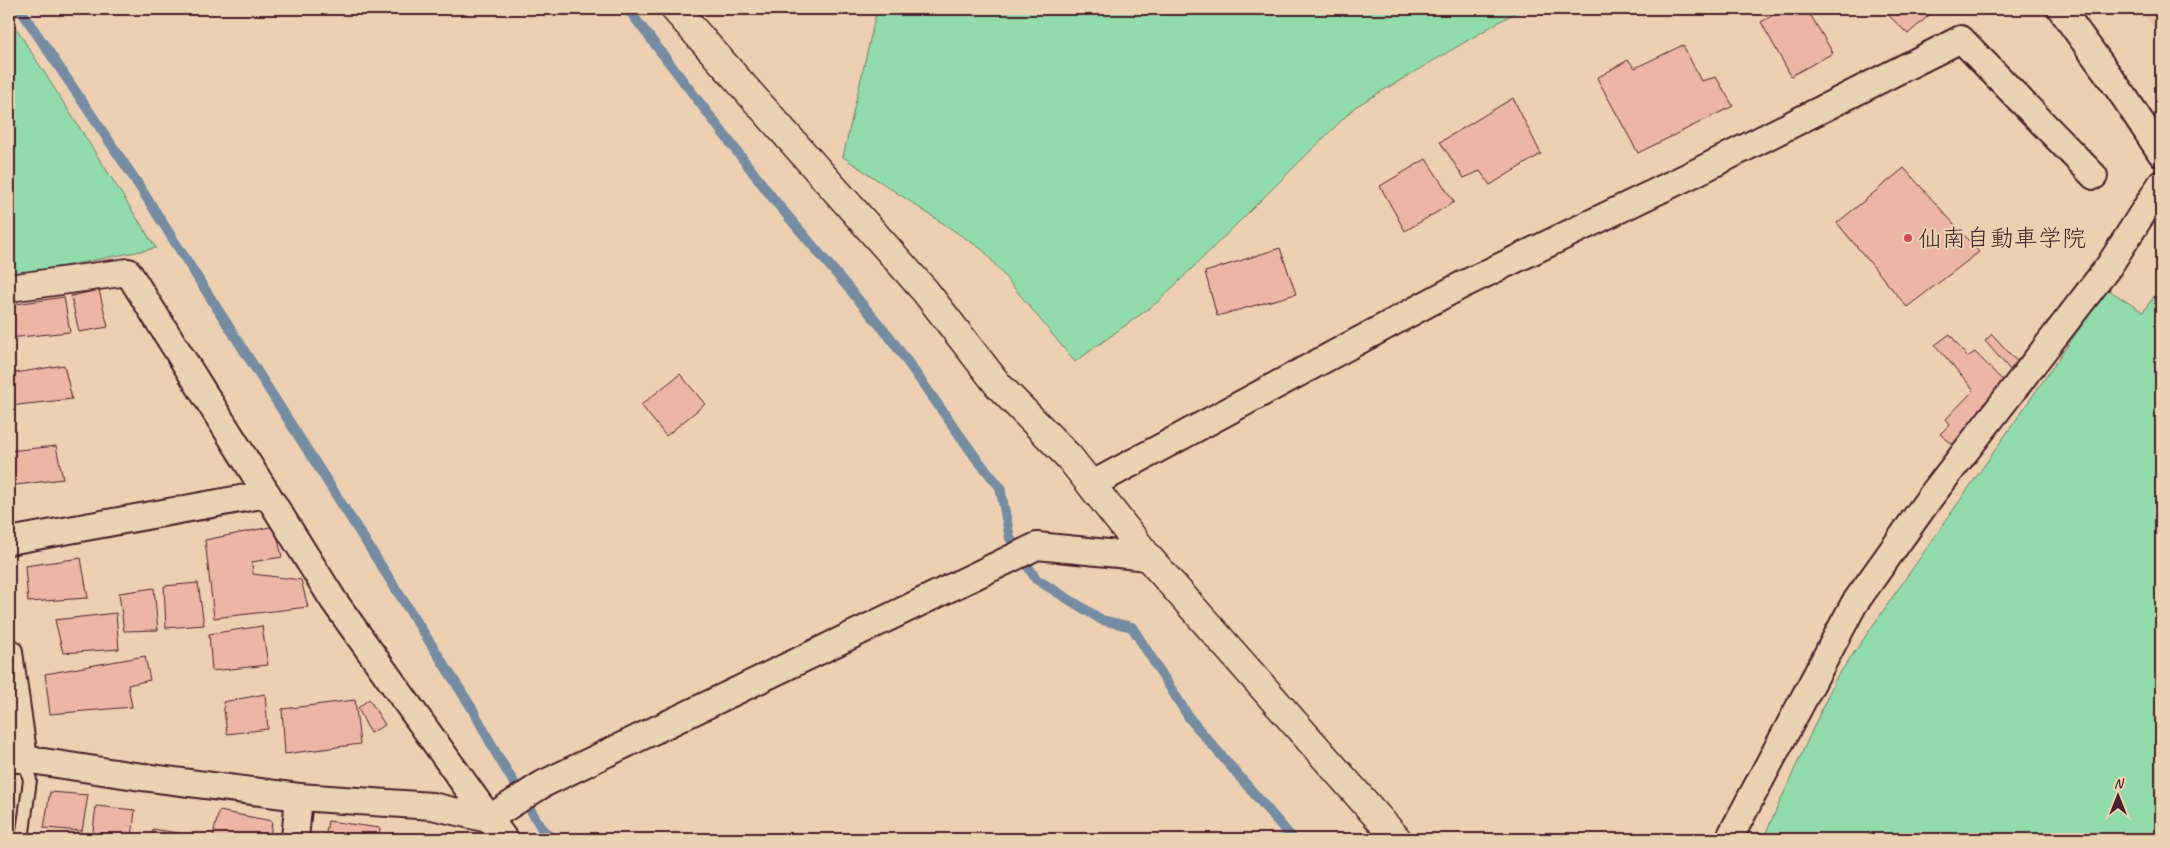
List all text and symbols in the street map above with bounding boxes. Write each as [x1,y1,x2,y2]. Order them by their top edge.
place label: 仙南自動車学院 [1918,223,2086,253]
marker: 仙南自動車学院 [1902,232,1914,244]
north arrow [2092,770,2142,820]
text: N [2114,775,2125,792]

